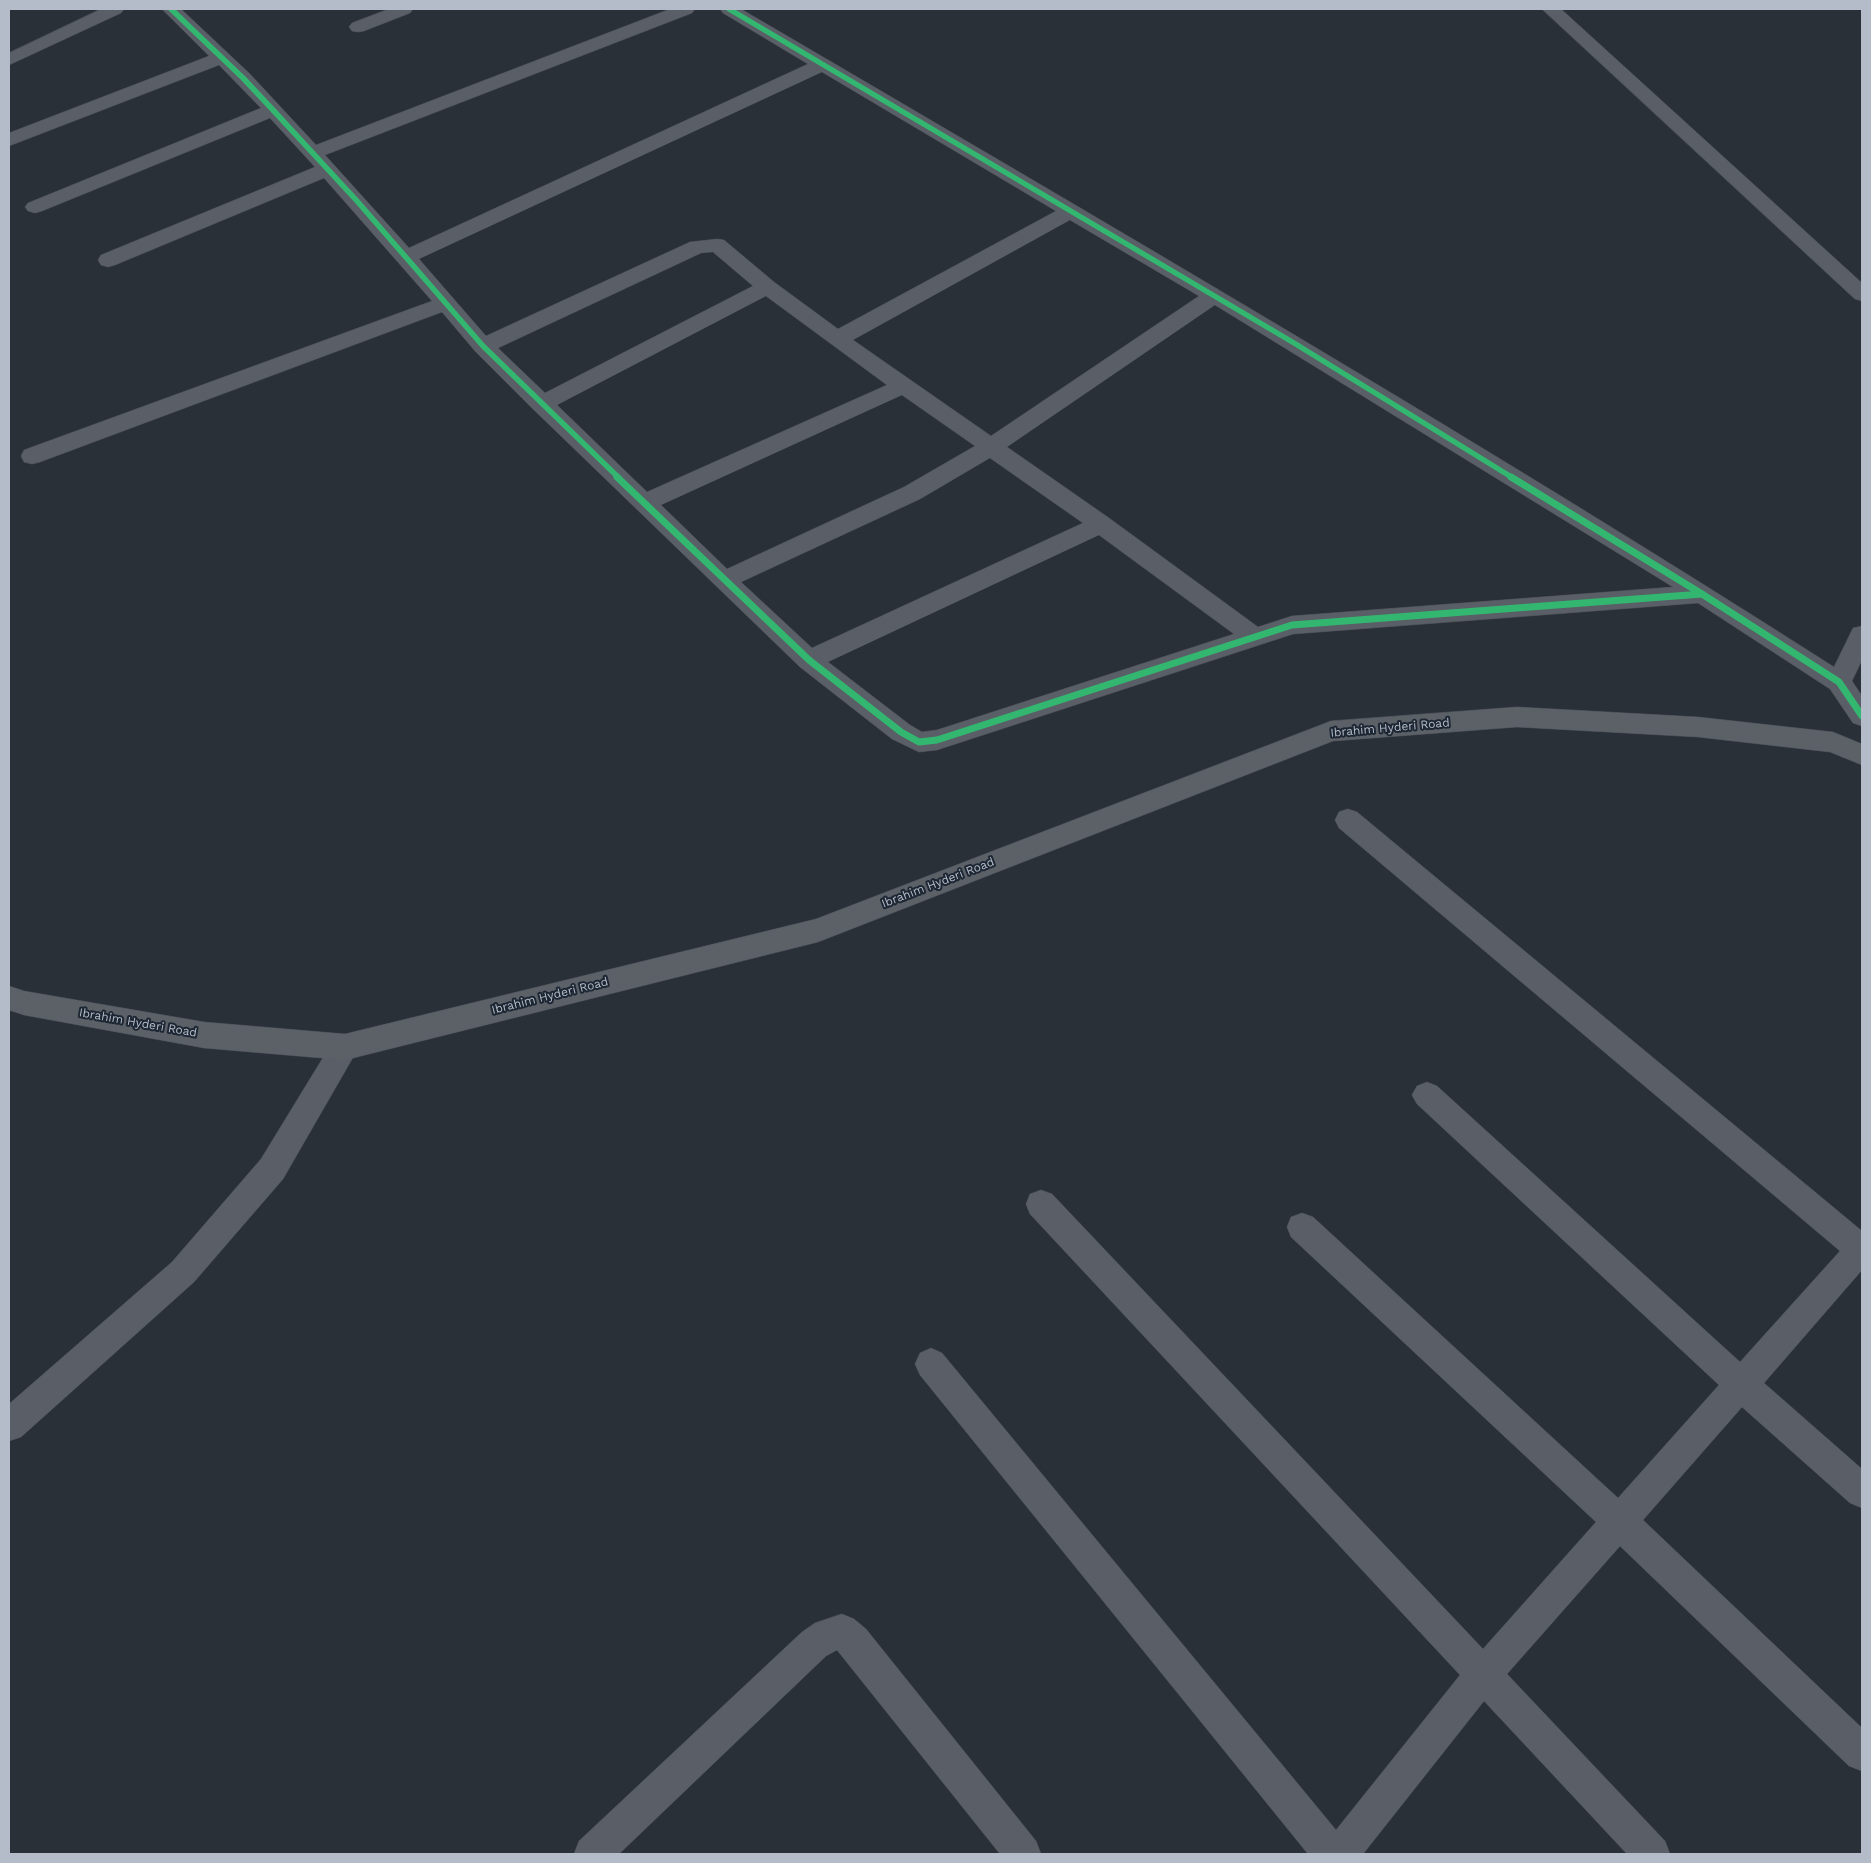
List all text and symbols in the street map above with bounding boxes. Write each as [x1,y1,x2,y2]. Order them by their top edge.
street label: Ibrahim Hyderi Road [1330,716,1450,740]
street label: Ibrahim Hyderi Road [880,855,996,911]
street label: Ibrahim Hyderi Road [490,975,610,1017]
street label: Ibrahim Hyderi Road [78,1006,198,1040]

